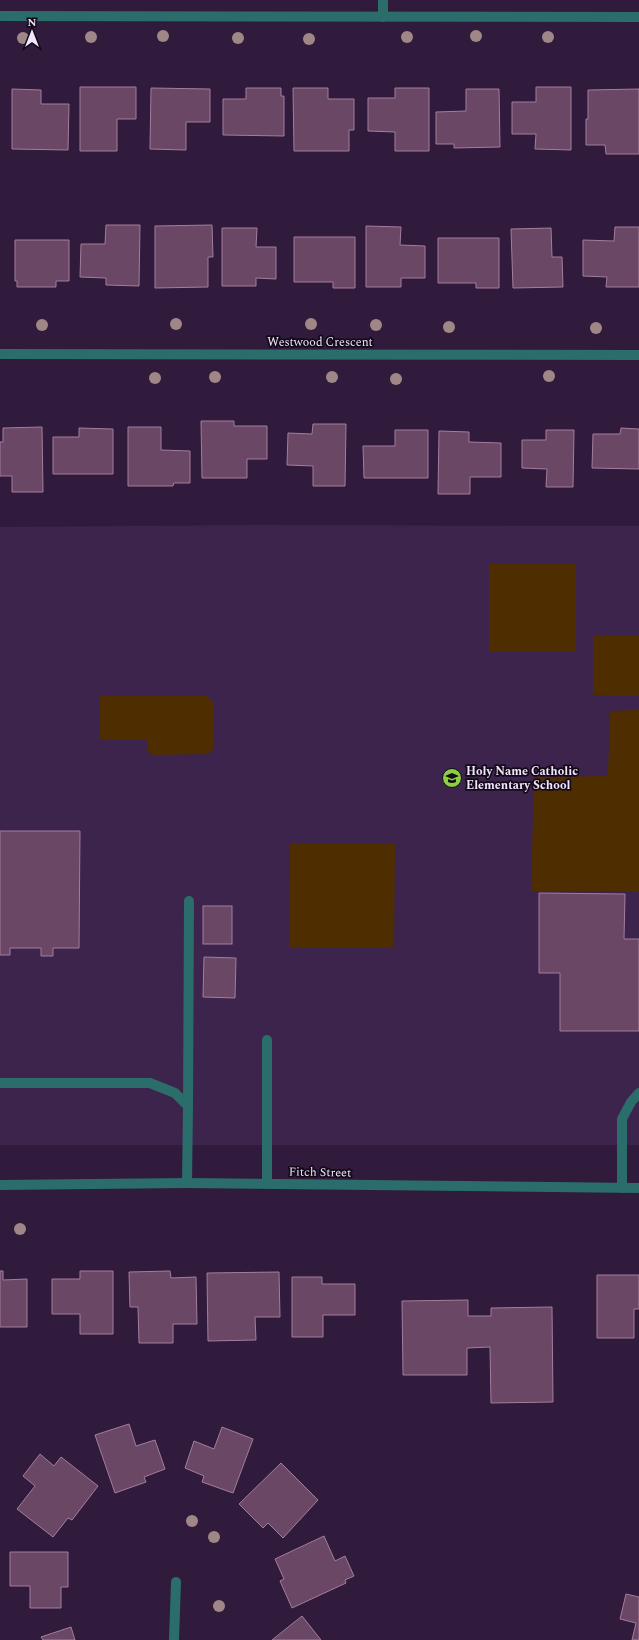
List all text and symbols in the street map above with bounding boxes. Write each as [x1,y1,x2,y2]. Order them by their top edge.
north arrow [12,12,52,52]
text: N [28,14,37,31]
street label: Westwood Crescent [267,333,373,352]
place label: Holy Name Catholic Elementary School [466,762,578,795]
school or university icon: Holy Name Catholic Elementary School [441,767,463,789]
street label: Fitch Street [289,1162,351,1183]

